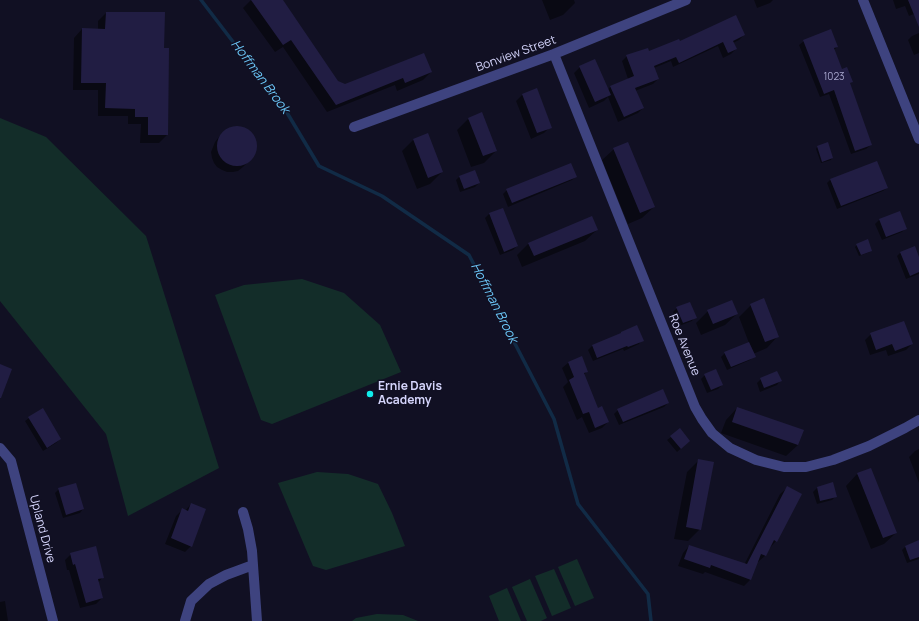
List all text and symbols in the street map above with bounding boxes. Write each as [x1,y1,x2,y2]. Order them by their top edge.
street label: Bonview Street [474,33,558,75]
water label: Hoffman Brook [227,37,293,117]
house number: 1023 [823,71,845,83]
water label: Hoffman Brook [467,260,521,346]
street label: Roe Avenue [665,312,703,378]
place label: Ernie Davis Academy [378,380,442,408]
marker: Ernie Davis Academy [365,389,375,399]
street label: Upland Drive [26,493,58,565]

